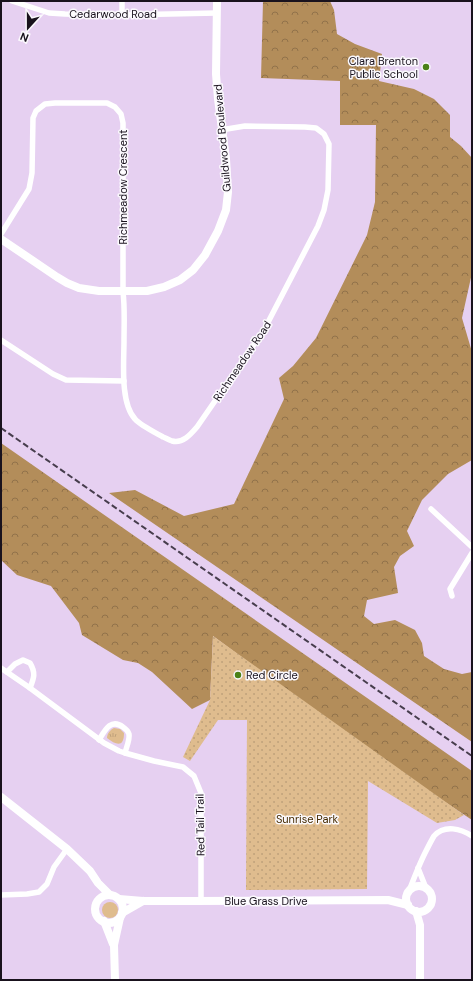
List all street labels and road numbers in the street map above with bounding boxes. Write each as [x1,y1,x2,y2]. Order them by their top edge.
street label: Cedarwood Road [69,7,157,21]
street label: Guildwood Boulevard [210,84,234,192]
street label: Richmeadow Crescent [116,129,130,245]
street label: Richmeadow Road [210,318,274,404]
street label: Red Tail Trail [192,794,208,856]
street label: Blue Grass Drive [225,894,307,908]

